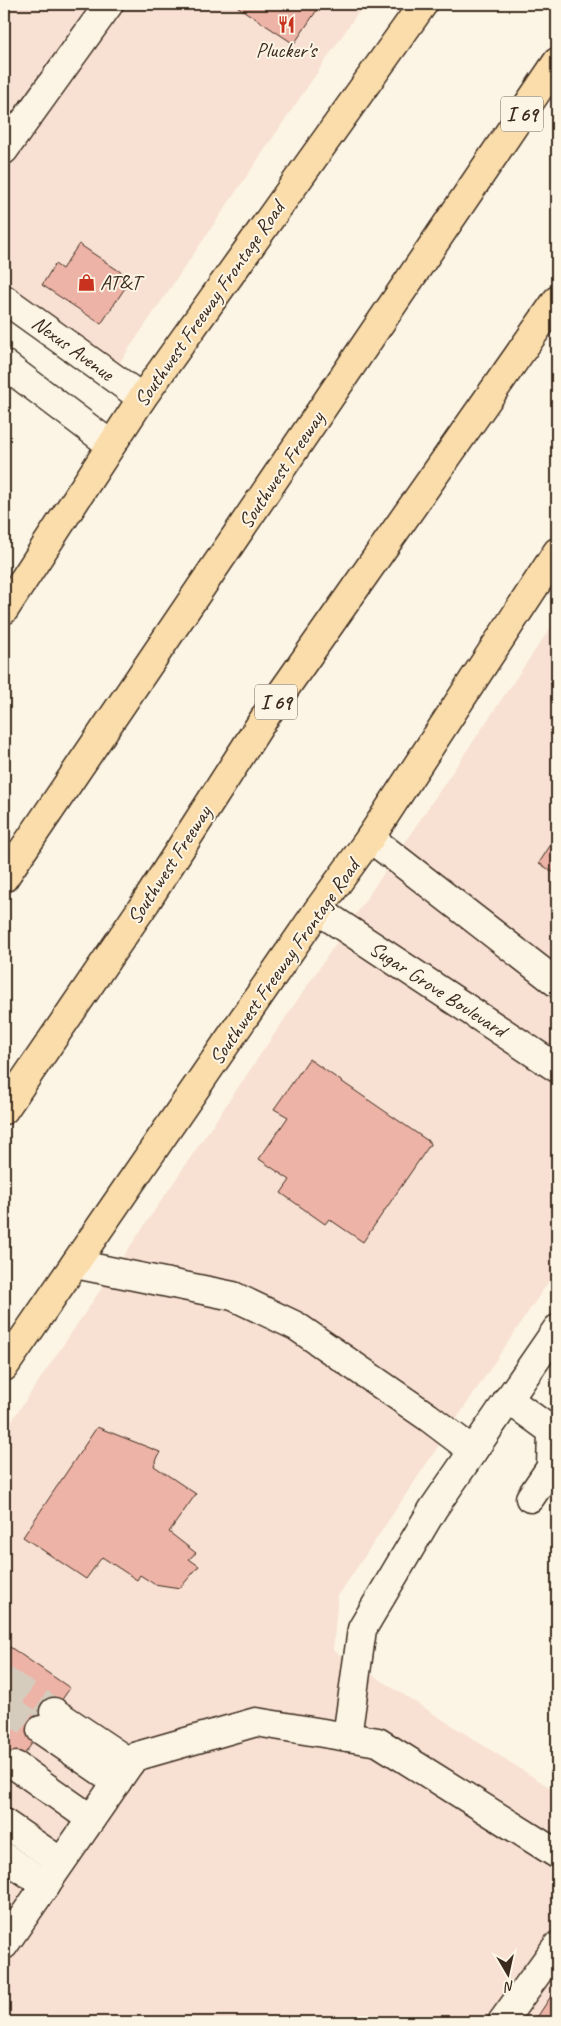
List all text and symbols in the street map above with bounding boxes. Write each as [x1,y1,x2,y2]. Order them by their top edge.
restaurant icon: Plucker's [276,15,296,35]
place label: Plucker's [256,37,318,63]
road number: I 69 [501,96,543,132]
street label: Southwest Freeway Frontage Road [128,193,292,412]
place label: AT&T [100,269,145,295]
shop icon: AT&T [76,272,96,292]
street label: Nexus Avenue [27,310,120,387]
street label: Southwest Freeway [232,405,331,534]
road number: I 69 [255,684,297,720]
street label: Southwest Freeway [121,799,218,929]
street label: Southwest Freeway Frontage Road [203,851,367,1070]
street label: Sugar Grove Boulevard [365,935,514,1045]
north arrow [484,1948,534,1998]
text: N [502,1977,516,1996]

